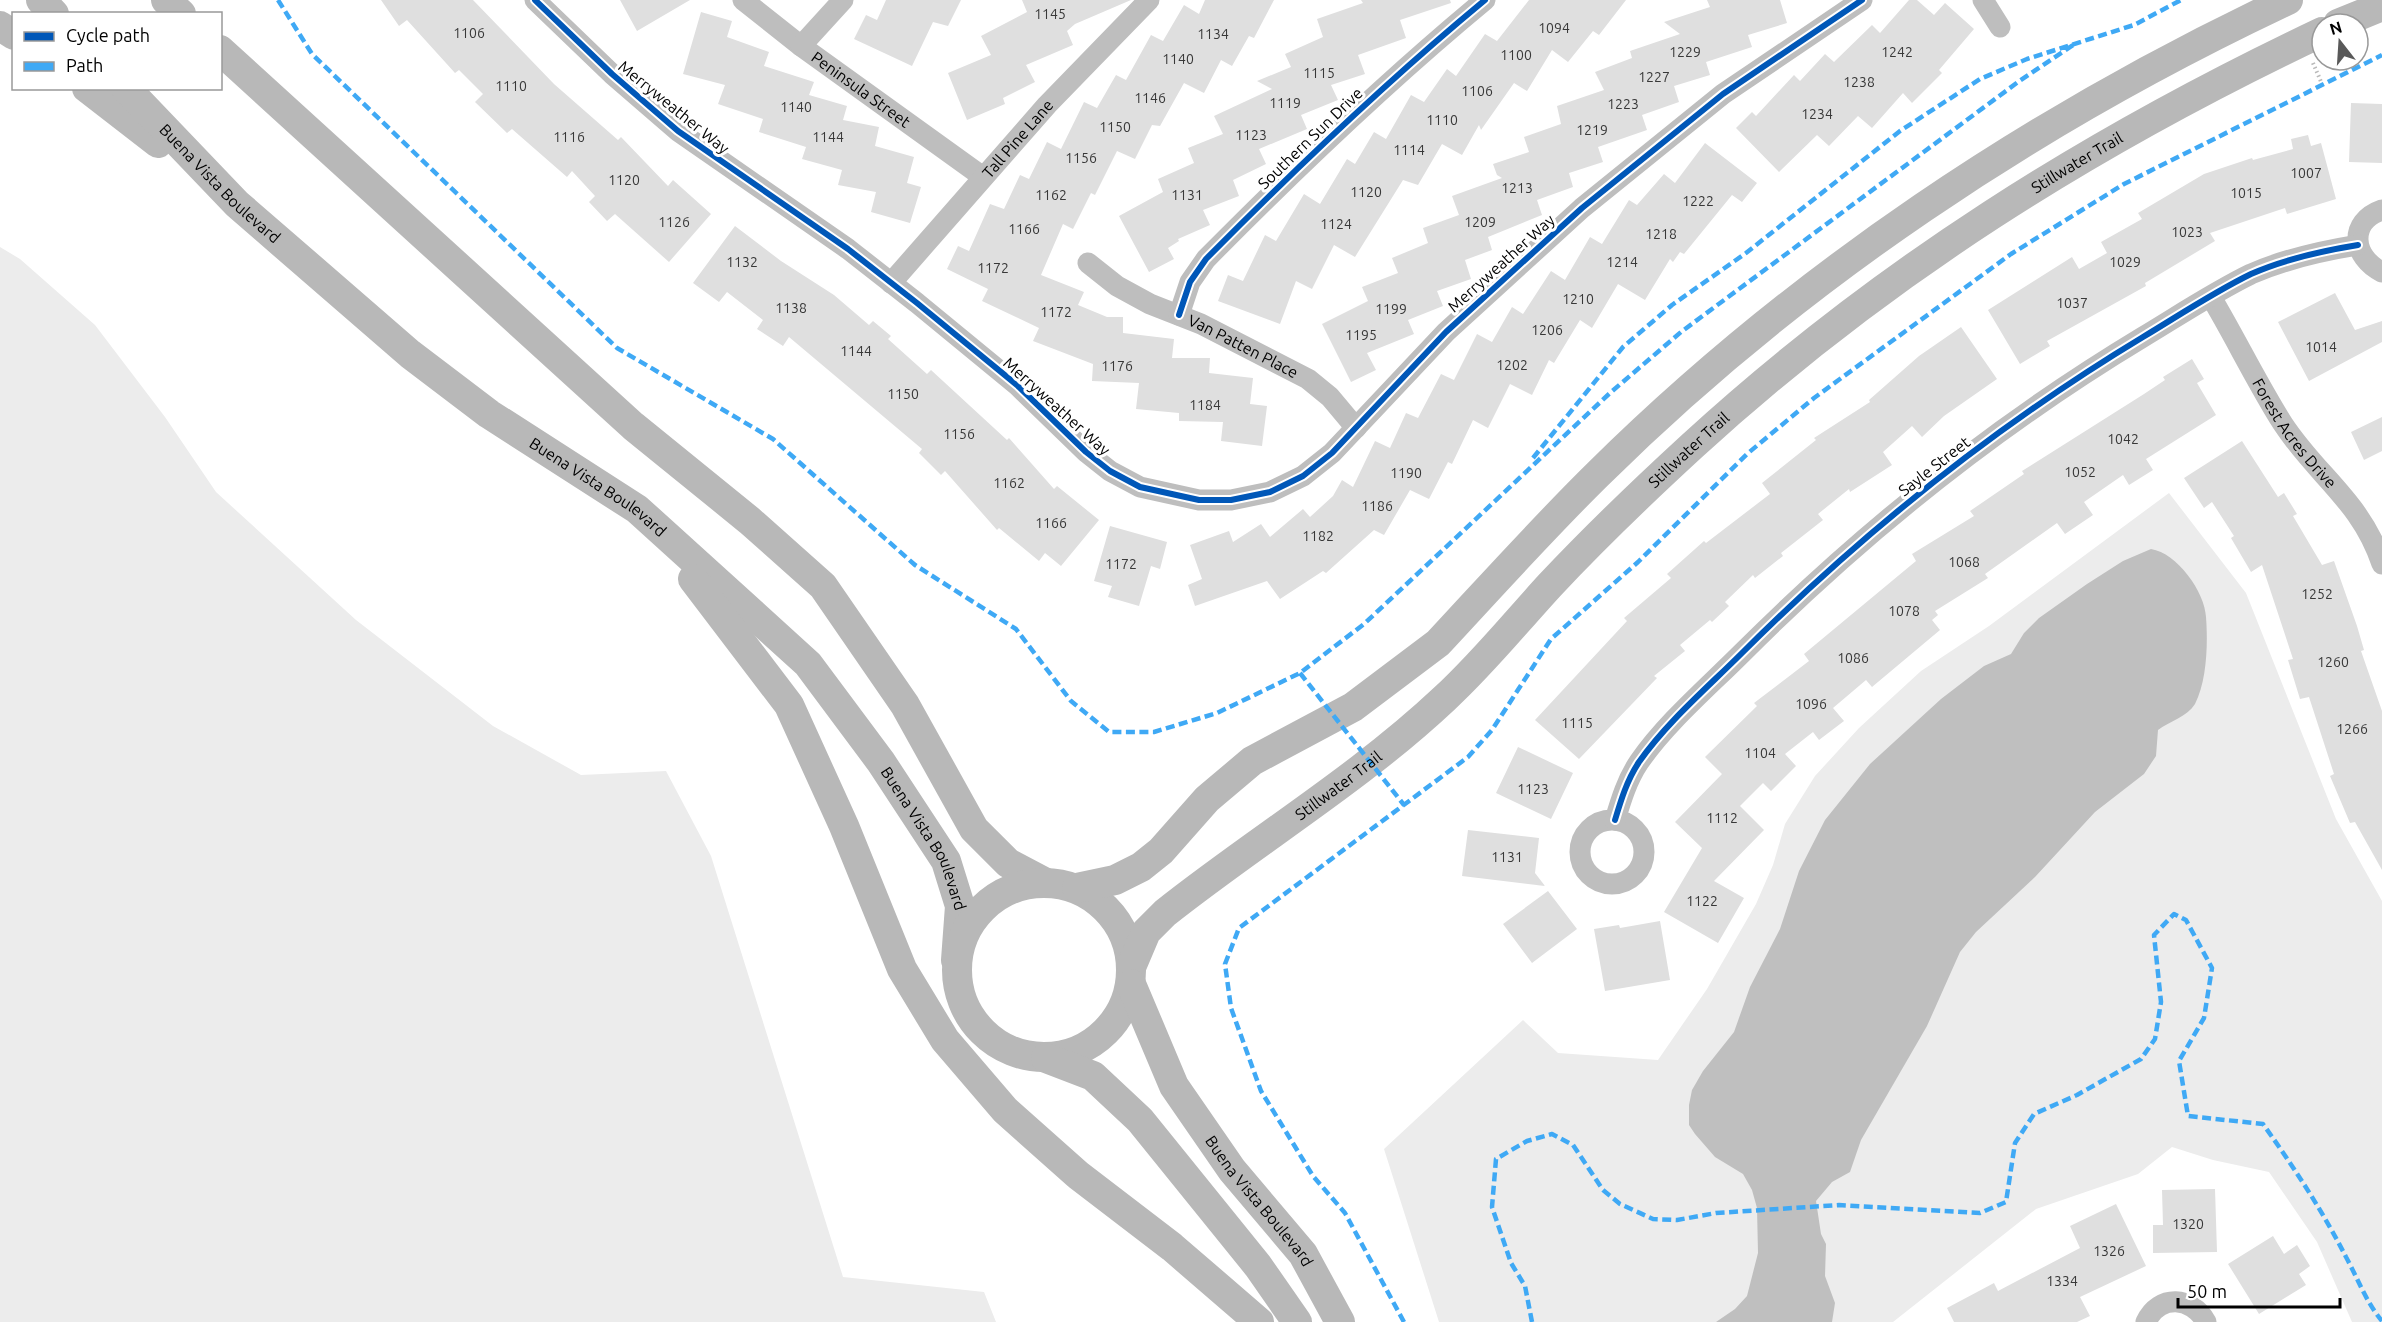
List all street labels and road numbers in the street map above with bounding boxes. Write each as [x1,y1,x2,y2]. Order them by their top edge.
street label: Peninsula Street [808,48,914,131]
street label: Merryweather Way [615,57,733,157]
street label: Southern Sun Drive [1254,84,1366,192]
street label: Tall Pine Lane [978,96,1057,181]
street label: Buena Vista Boulevard [156,120,284,247]
street label: Stillwater Trail [2028,128,2126,196]
street label: Merryweather Way [1444,210,1558,316]
street label: Van Patten Place [1186,311,1301,381]
street label: Merryweather Way [1000,353,1114,459]
street label: Forest Acres Drive [2249,375,2340,491]
street label: Stillwater Trail [1644,408,1733,491]
street label: Sayle Street [1895,432,1974,499]
street label: Buena Vista Boulevard [526,434,670,540]
street label: Stillwater Trail [1292,747,1385,823]
street label: Buena Vista Boulevard [878,763,970,912]
street label: Buena Vista Boulevard [1202,1132,1317,1269]

